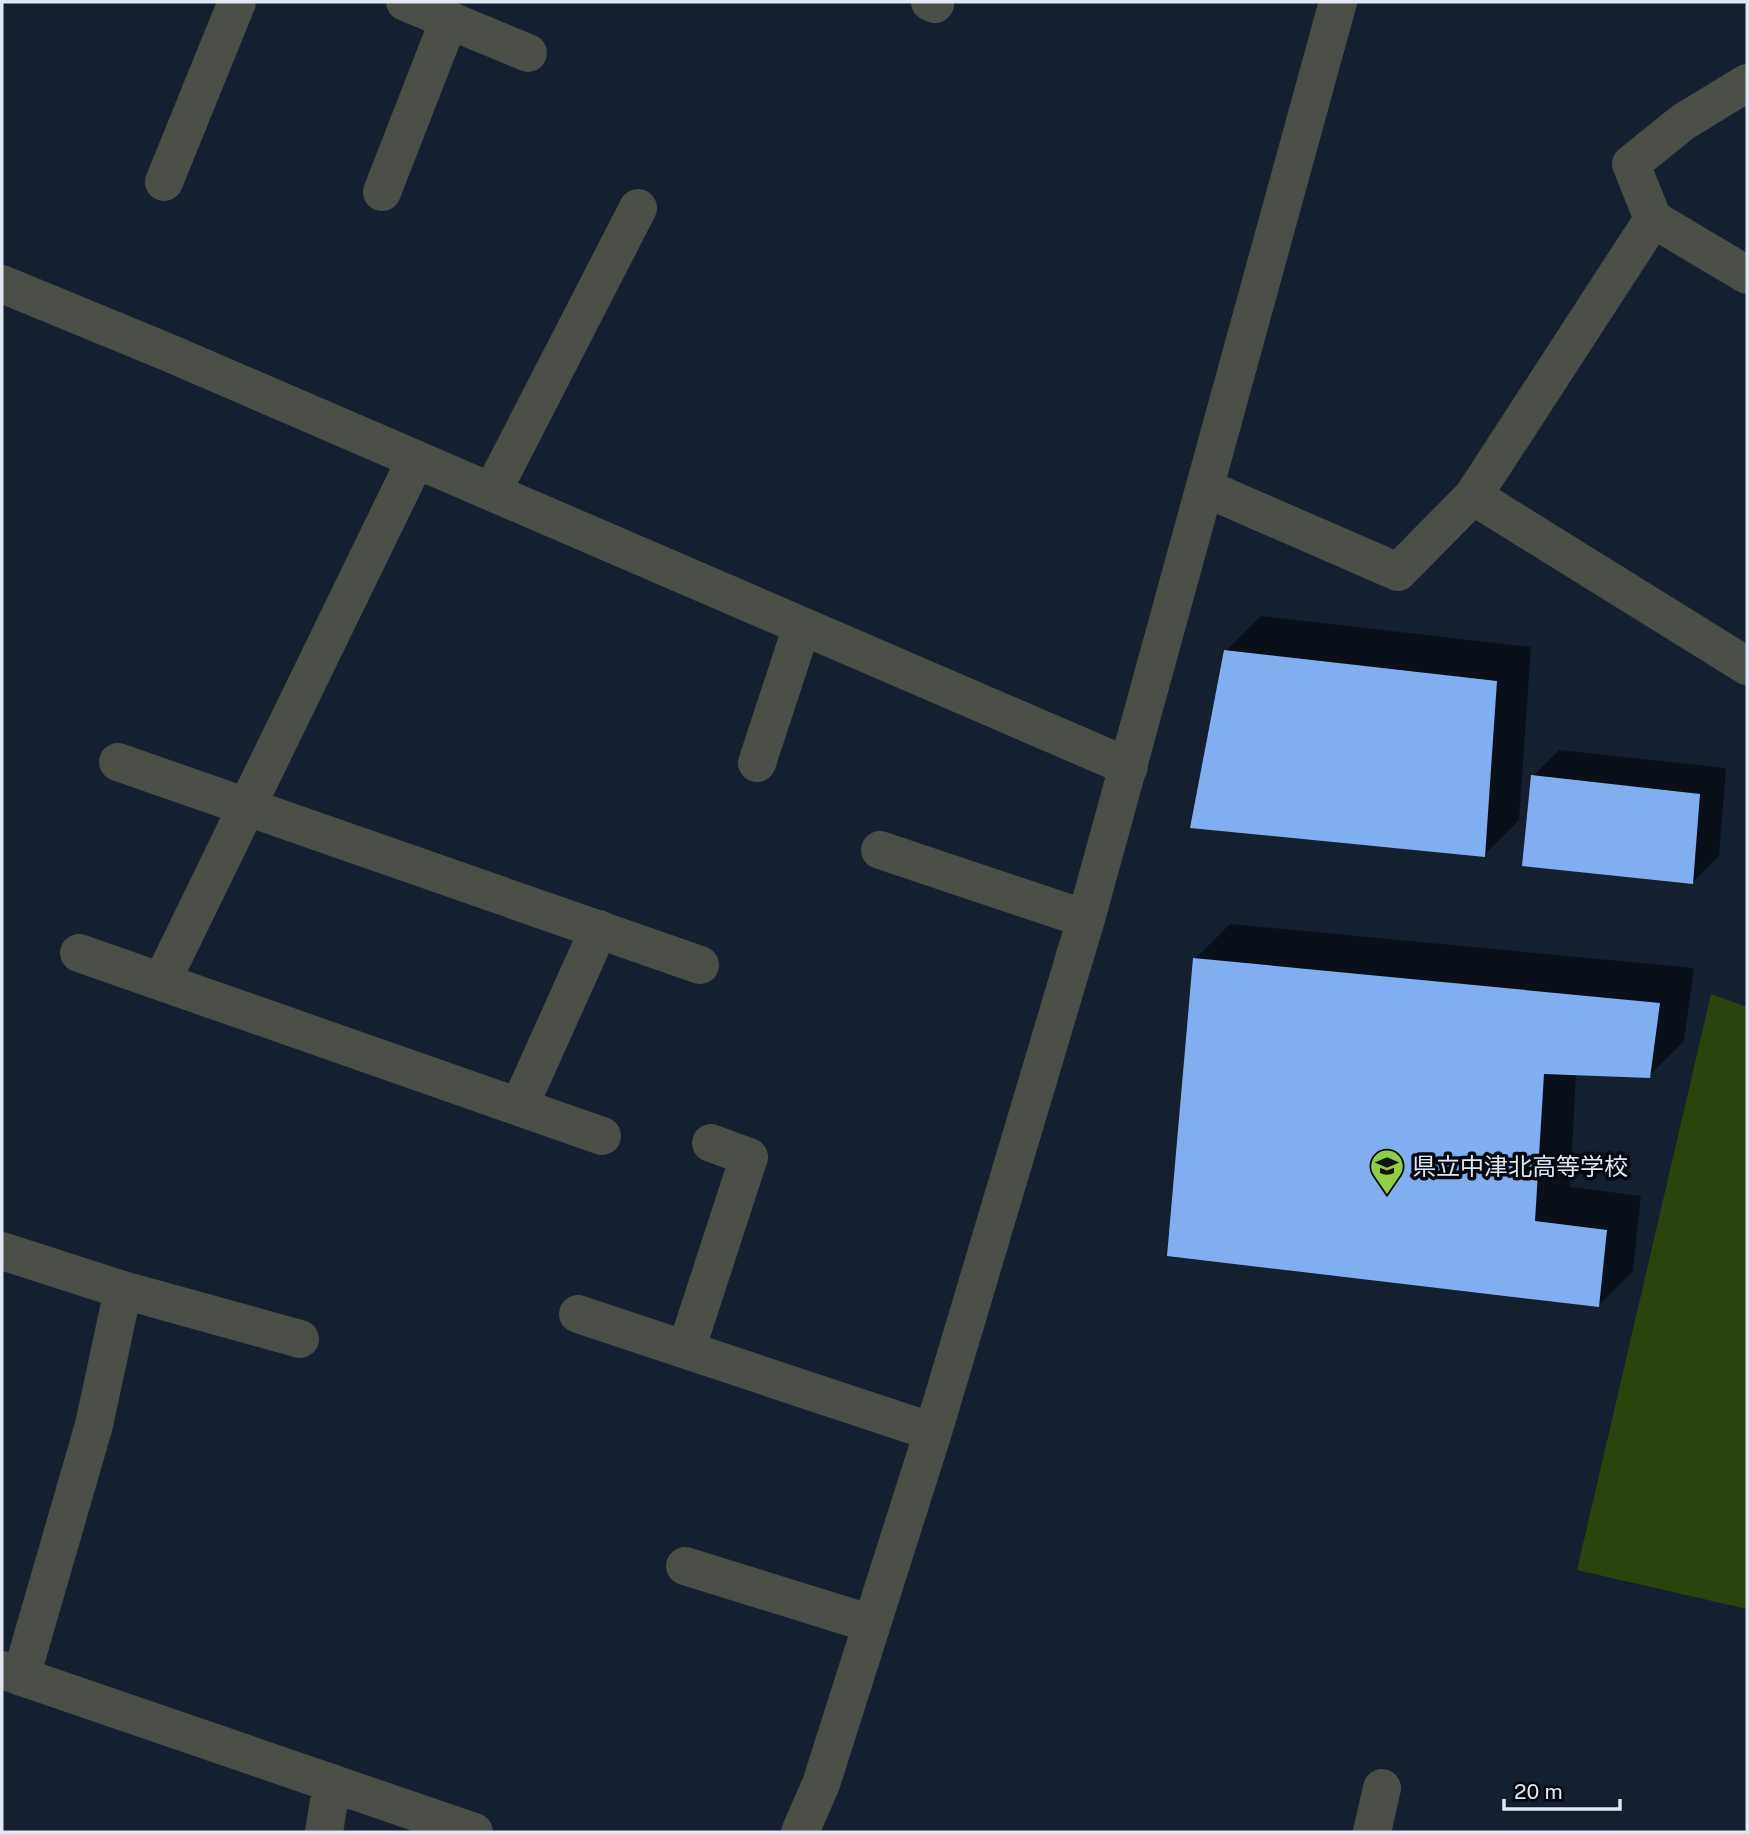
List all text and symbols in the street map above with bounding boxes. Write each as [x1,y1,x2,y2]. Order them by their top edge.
school or university icon: 県立中津北高等学校 [1368,1147,1406,1196]
place label: 県立中津北高等学校 [1412,1152,1628,1180]
scale bar [1504,1768,1620,1812]
text: 20 m [1514,1779,1563,1804]

